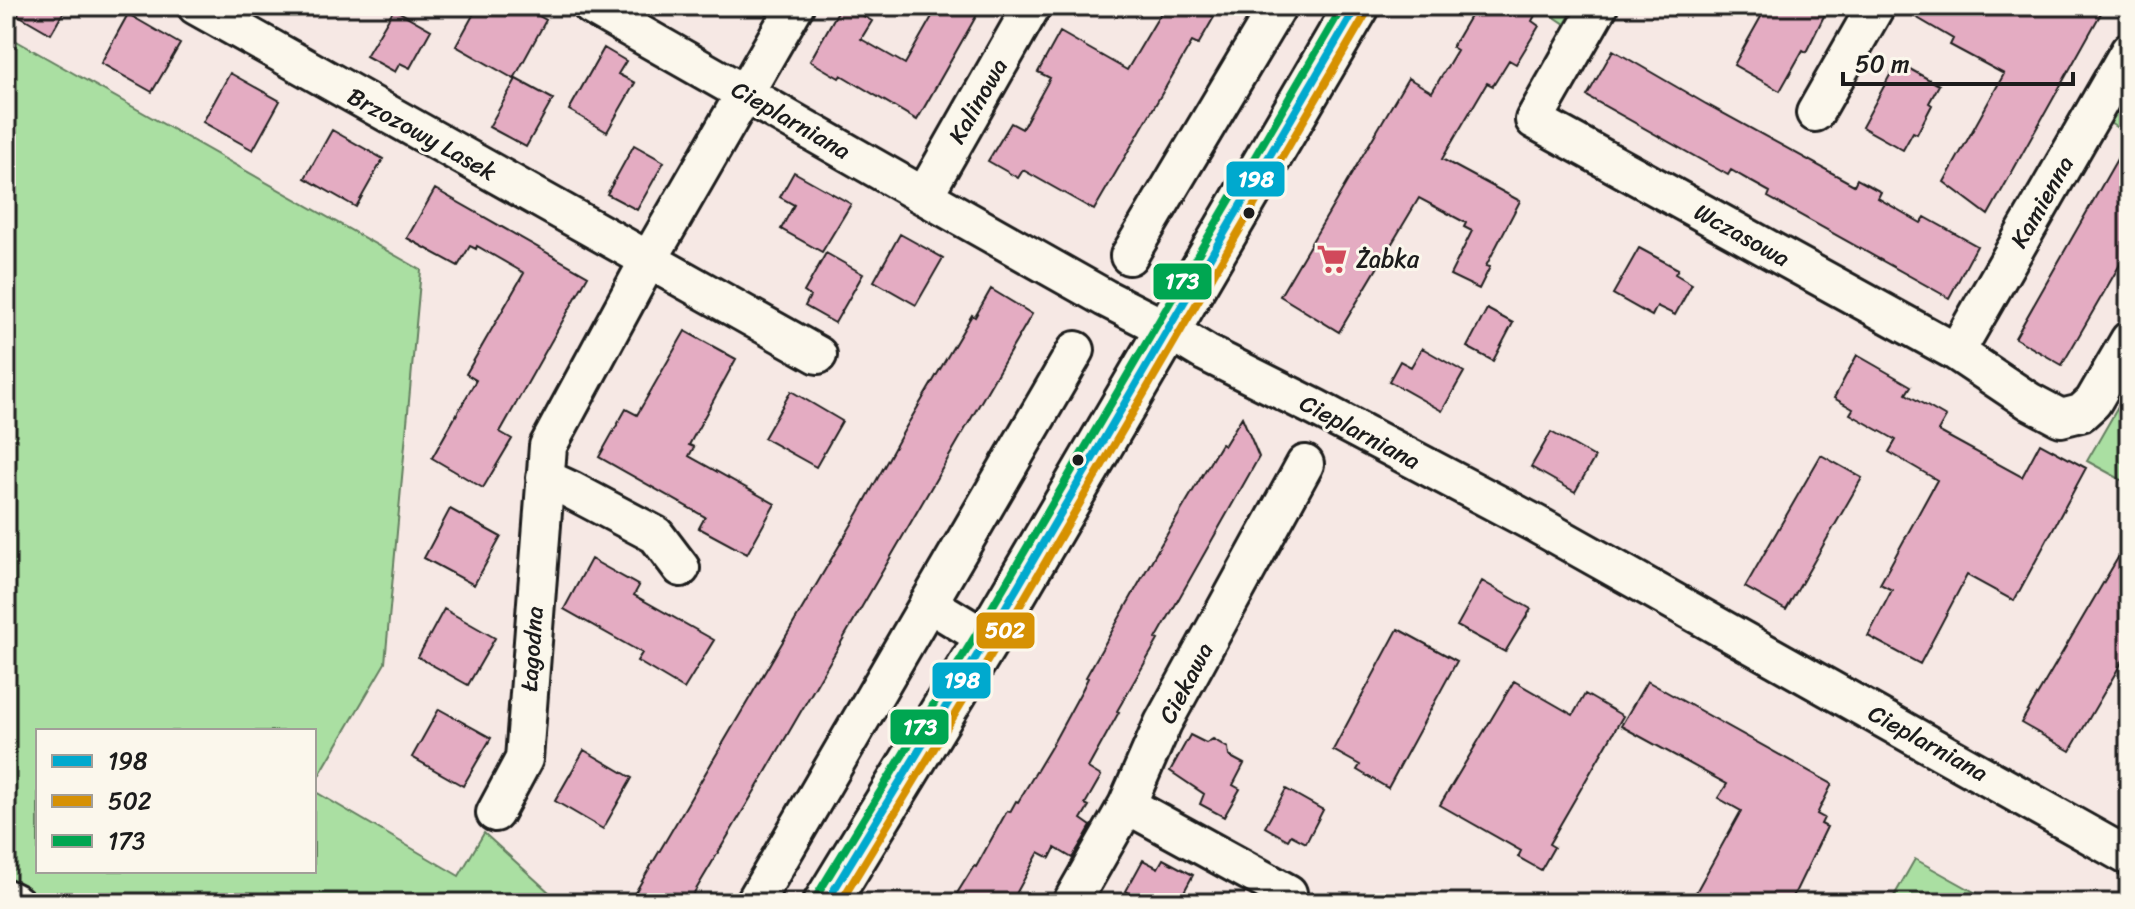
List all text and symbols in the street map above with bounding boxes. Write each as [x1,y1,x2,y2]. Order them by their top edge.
scale bar [1843,36,2073,86]
text: 50 m [1855,43,1910,85]
street label: Kalinowa [936,50,1020,152]
street label: Cieplarniana [723,69,859,171]
street label: Brzozowy Lasek [339,76,505,193]
street label: Kamienna [1998,148,2086,256]
line badge: 198 [1225,160,1286,198]
text: 198 [1238,160,1275,199]
street label: Wczasowa [1686,191,1798,279]
unlabelled marker [1241,205,1257,221]
place label: Żabka [1356,238,1420,280]
supermarket icon: Żabka [1315,242,1349,276]
line badge: 173 [1152,262,1213,301]
text: 173 [1165,262,1199,301]
street label: Cieplarniana [1292,382,1428,482]
unlabelled marker [1070,452,1086,468]
street label: Łagodna [508,605,556,693]
line badge: 502 [975,611,1036,650]
text: 502 [985,611,1025,650]
street label: Ciekawa [1147,635,1225,731]
line badge: 198 [931,661,992,700]
text: 198 [944,661,981,700]
street label: Cieplarniana [1860,693,1996,793]
line badge: 173 [889,708,950,746]
text: 173 [903,708,937,747]
legend [36,729,316,873]
text: 198 [108,740,148,782]
text: 502 [108,780,152,822]
text: 173 [108,820,145,862]

